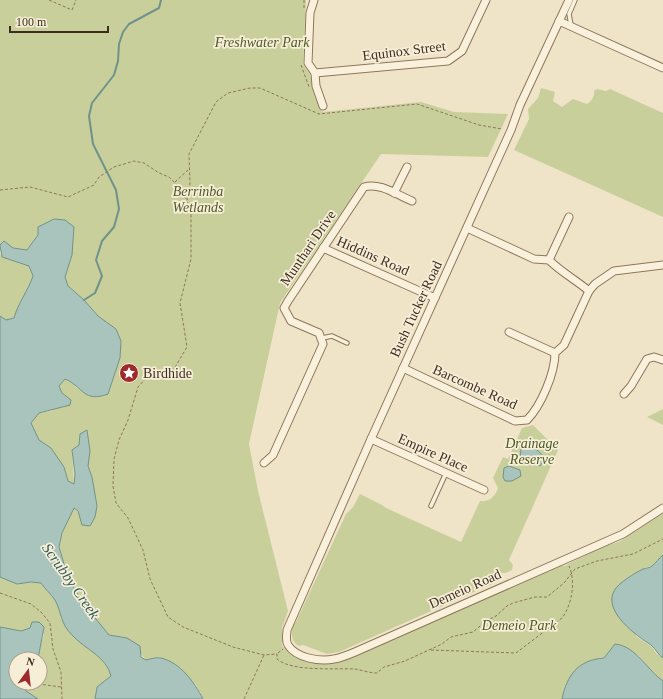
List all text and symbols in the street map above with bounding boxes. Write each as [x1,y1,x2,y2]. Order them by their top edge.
scale bar [10,8,108,34]
text: 100 m [16,15,47,29]
park label: Freshwater Park [214,35,310,50]
street label: Equinox Street [362,38,447,64]
park label: Berrinba Wetlands [173,184,224,215]
street label: Munthari Drive [277,208,339,288]
street label: Hiddins Road [335,233,411,279]
street label: Bush Tucker Road [387,259,445,359]
place icon: Birdhide [118,362,140,384]
street label: Barcombe Road [431,362,519,412]
place label: Birdhide [143,366,192,381]
street label: Empire Place [396,431,470,475]
park label: Drainage Reserve [504,436,559,467]
water label: Scrubby Creek [39,540,103,622]
street label: Demeio Road [427,566,503,612]
park label: Demeio Park [481,618,557,633]
north arrow [8,651,48,691]
text: N [25,655,36,668]

